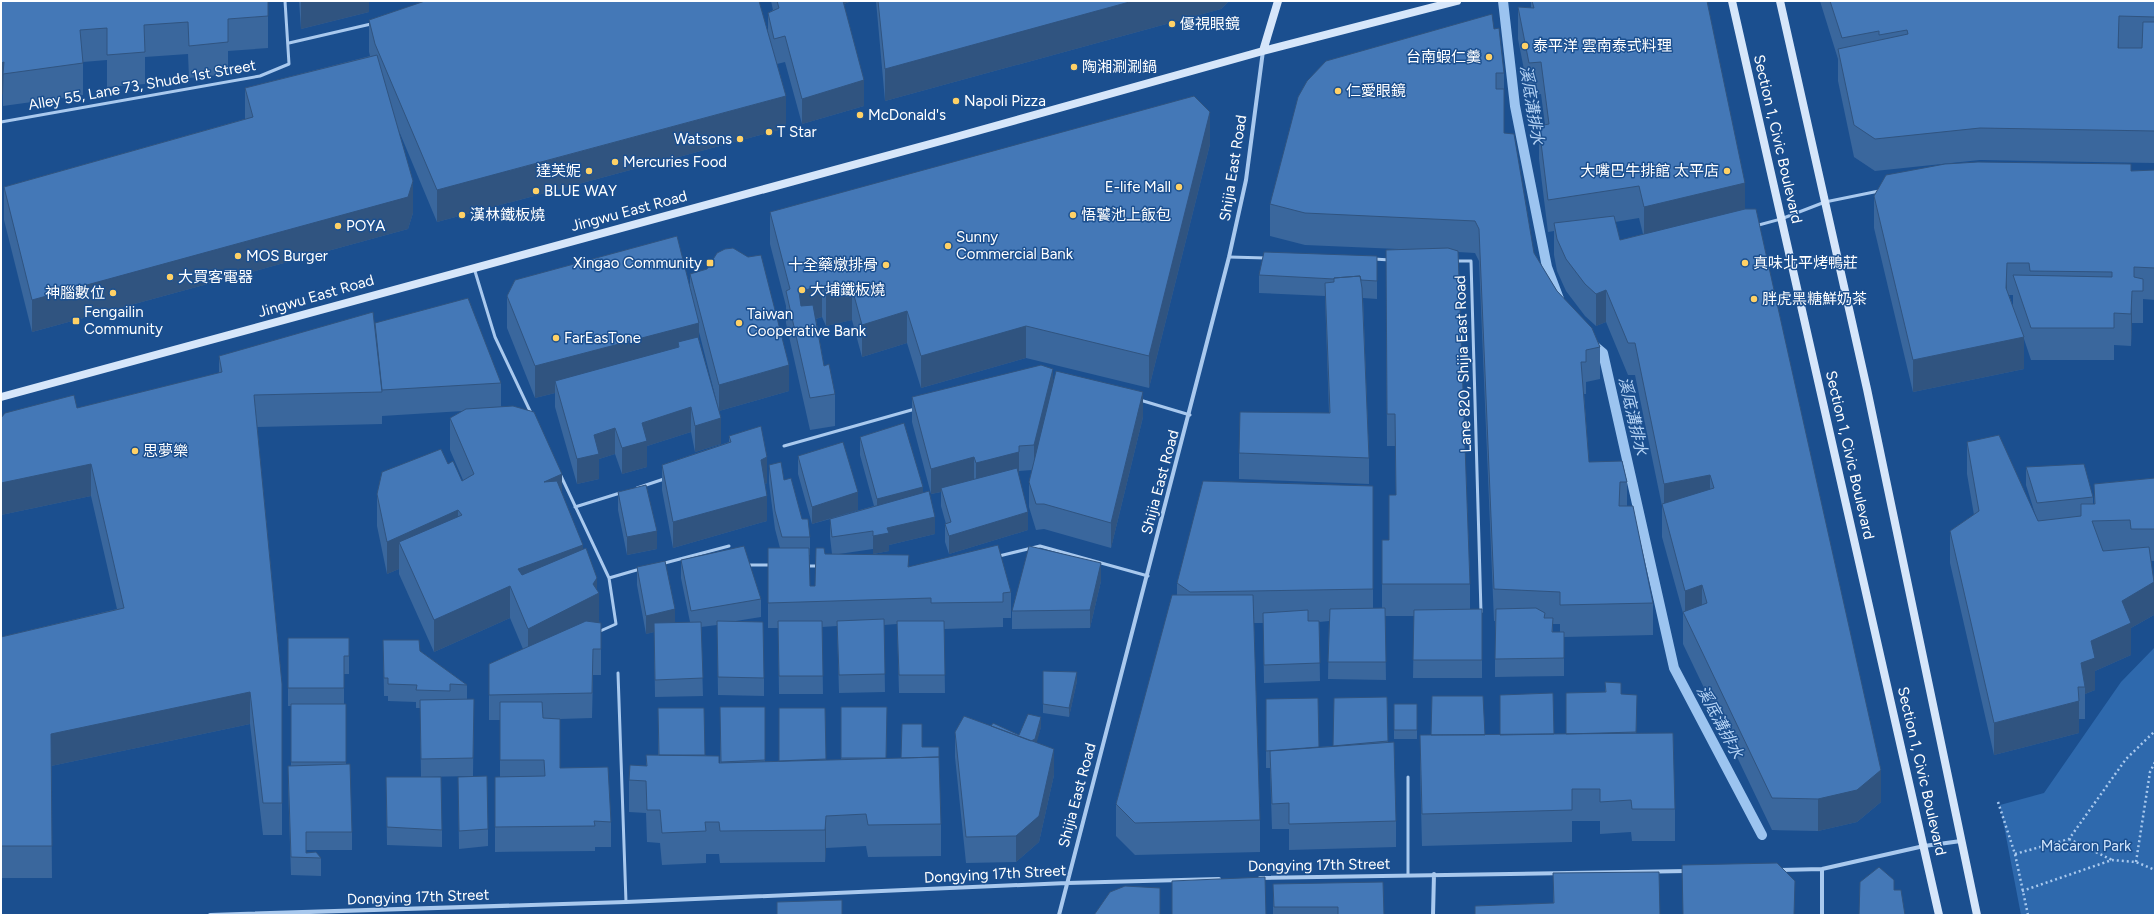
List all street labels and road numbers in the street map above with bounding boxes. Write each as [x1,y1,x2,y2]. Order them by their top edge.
street label: Section 1, Civic Boulevard [1750,53,1806,225]
street label: Alley 55, Lane 73, Shude 1st Street [27,56,258,114]
street label: Shijia East Road [1216,114,1250,222]
street label: Jingwu East Road [569,187,689,235]
street label: Jingwu East Road [256,271,376,321]
street label: Lane 820, Shijia East Road [1451,275,1475,453]
street label: Section 1, Civic Boulevard [1822,369,1878,541]
street label: Shijia East Road [1137,428,1183,536]
street label: Section 1, Civic Boulevard [1894,685,1950,857]
street label: Shijia East Road [1054,741,1100,849]
street label: Dongying 17th Street [1248,855,1391,875]
street label: Dongying 17th Street [923,861,1067,887]
street label: Dongying 17th Street [347,886,490,908]

